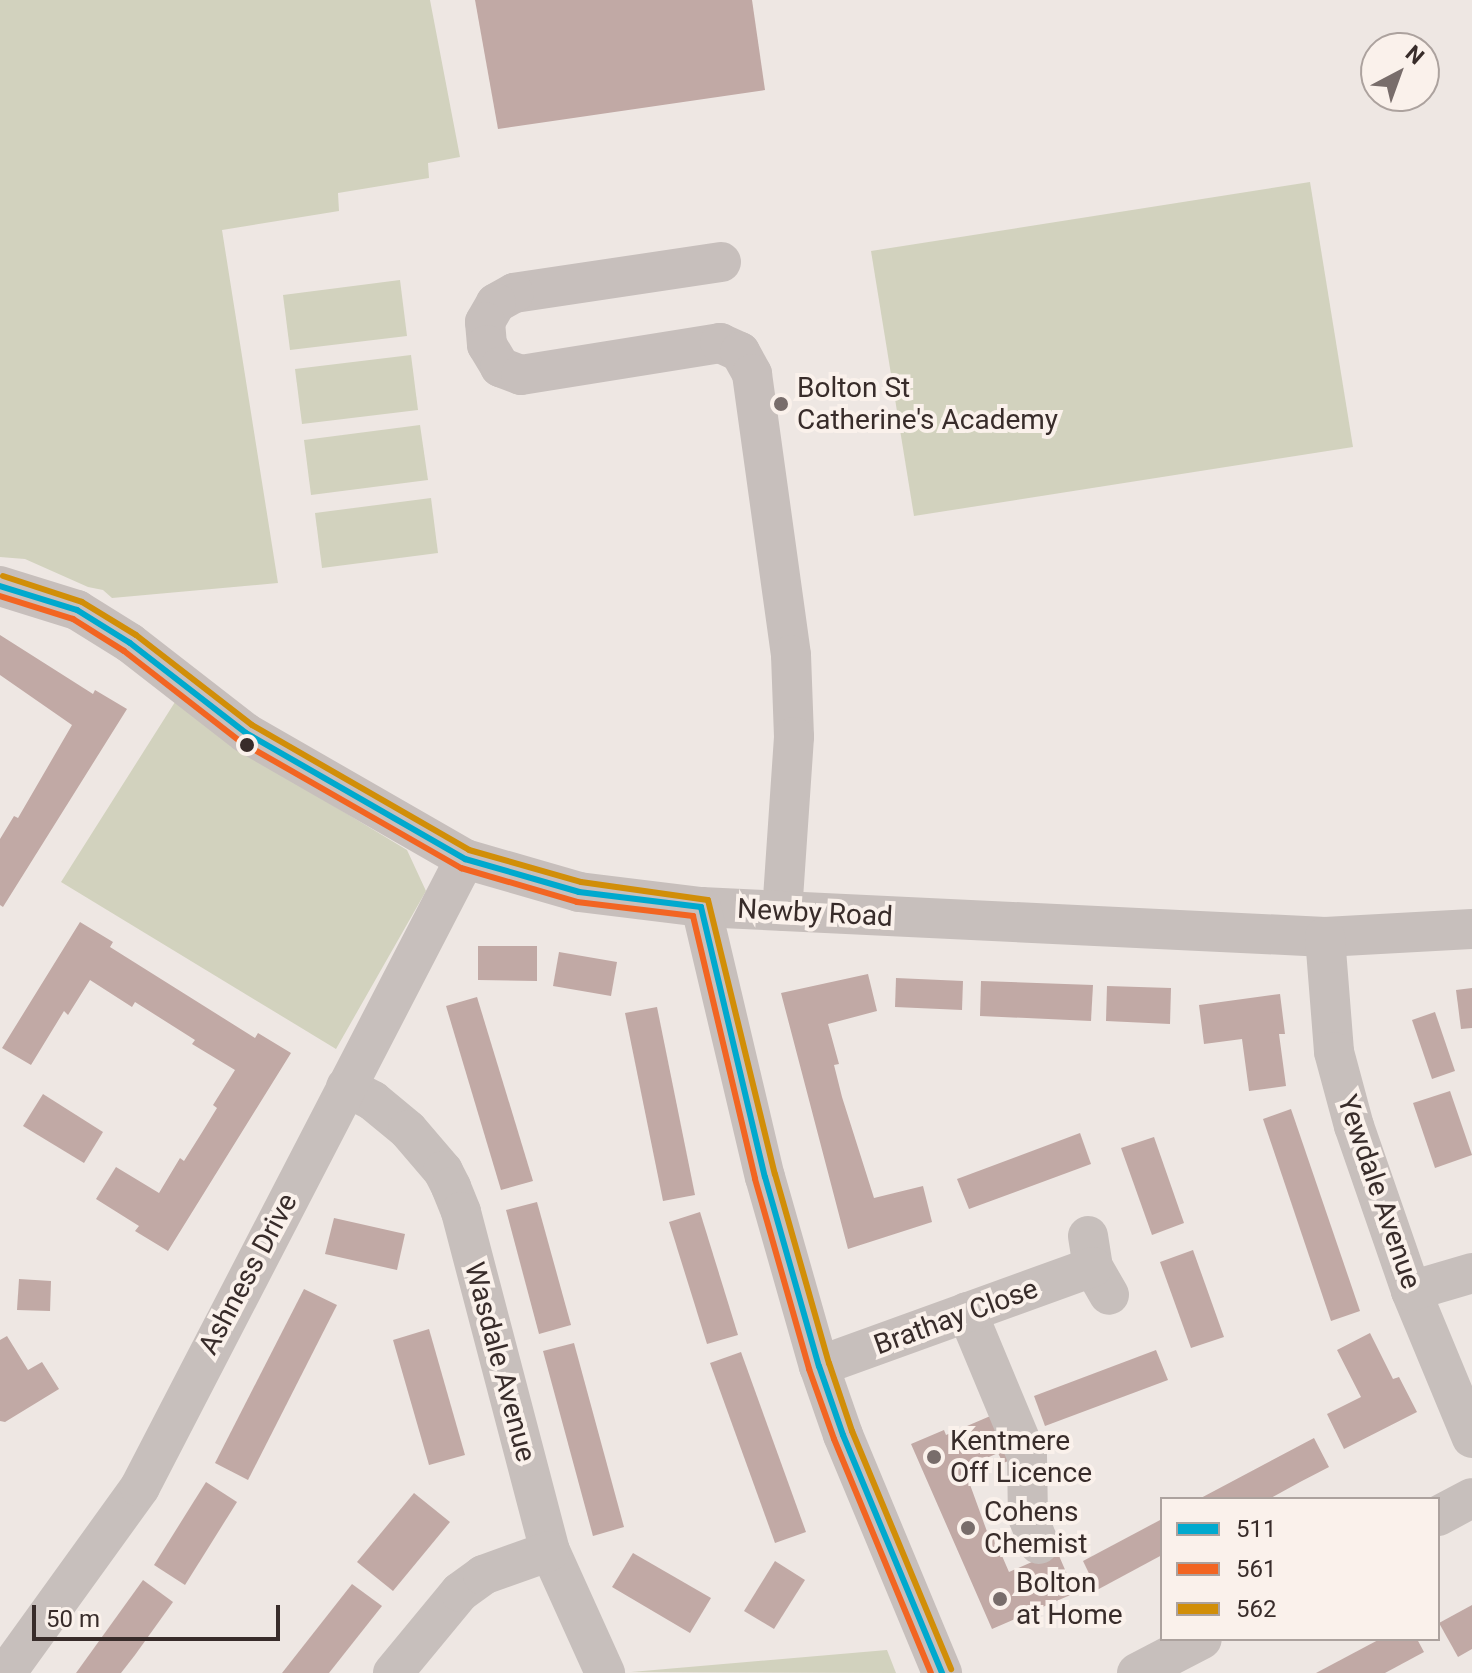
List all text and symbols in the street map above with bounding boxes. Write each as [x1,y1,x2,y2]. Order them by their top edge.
north arrow [1360,32,1440,112]
text: N [1401,40,1429,70]
place label: Bolton St Catherine's Academy [797,371,1058,437]
marker: Bolton St Catherine's Academy [772,395,790,413]
unlabelled marker [239,737,255,753]
street label: Newby Road [736,892,894,934]
street label: Yewdale Avenue [1330,1091,1428,1293]
street label: Ashness Drive [192,1188,304,1360]
street label: Wasdale Avenue [457,1259,543,1465]
street label: Brathay Close [870,1272,1042,1362]
place label: Kentmere Off Licence [950,1424,1092,1490]
marker: Kentmere Off Licence [925,1448,943,1466]
place label: Cohens Chemist [984,1495,1087,1561]
legend [1160,1497,1440,1641]
text: 511 [1236,1515,1276,1543]
marker: Cohens Chemist [959,1519,977,1537]
text: 561 [1236,1555,1276,1583]
place label: Bolton at Home [1016,1566,1123,1632]
scale bar [36,1589,284,1639]
marker: Bolton at Home [991,1590,1009,1608]
text: 562 [1236,1595,1276,1623]
text: 50 m [46,1605,100,1633]

